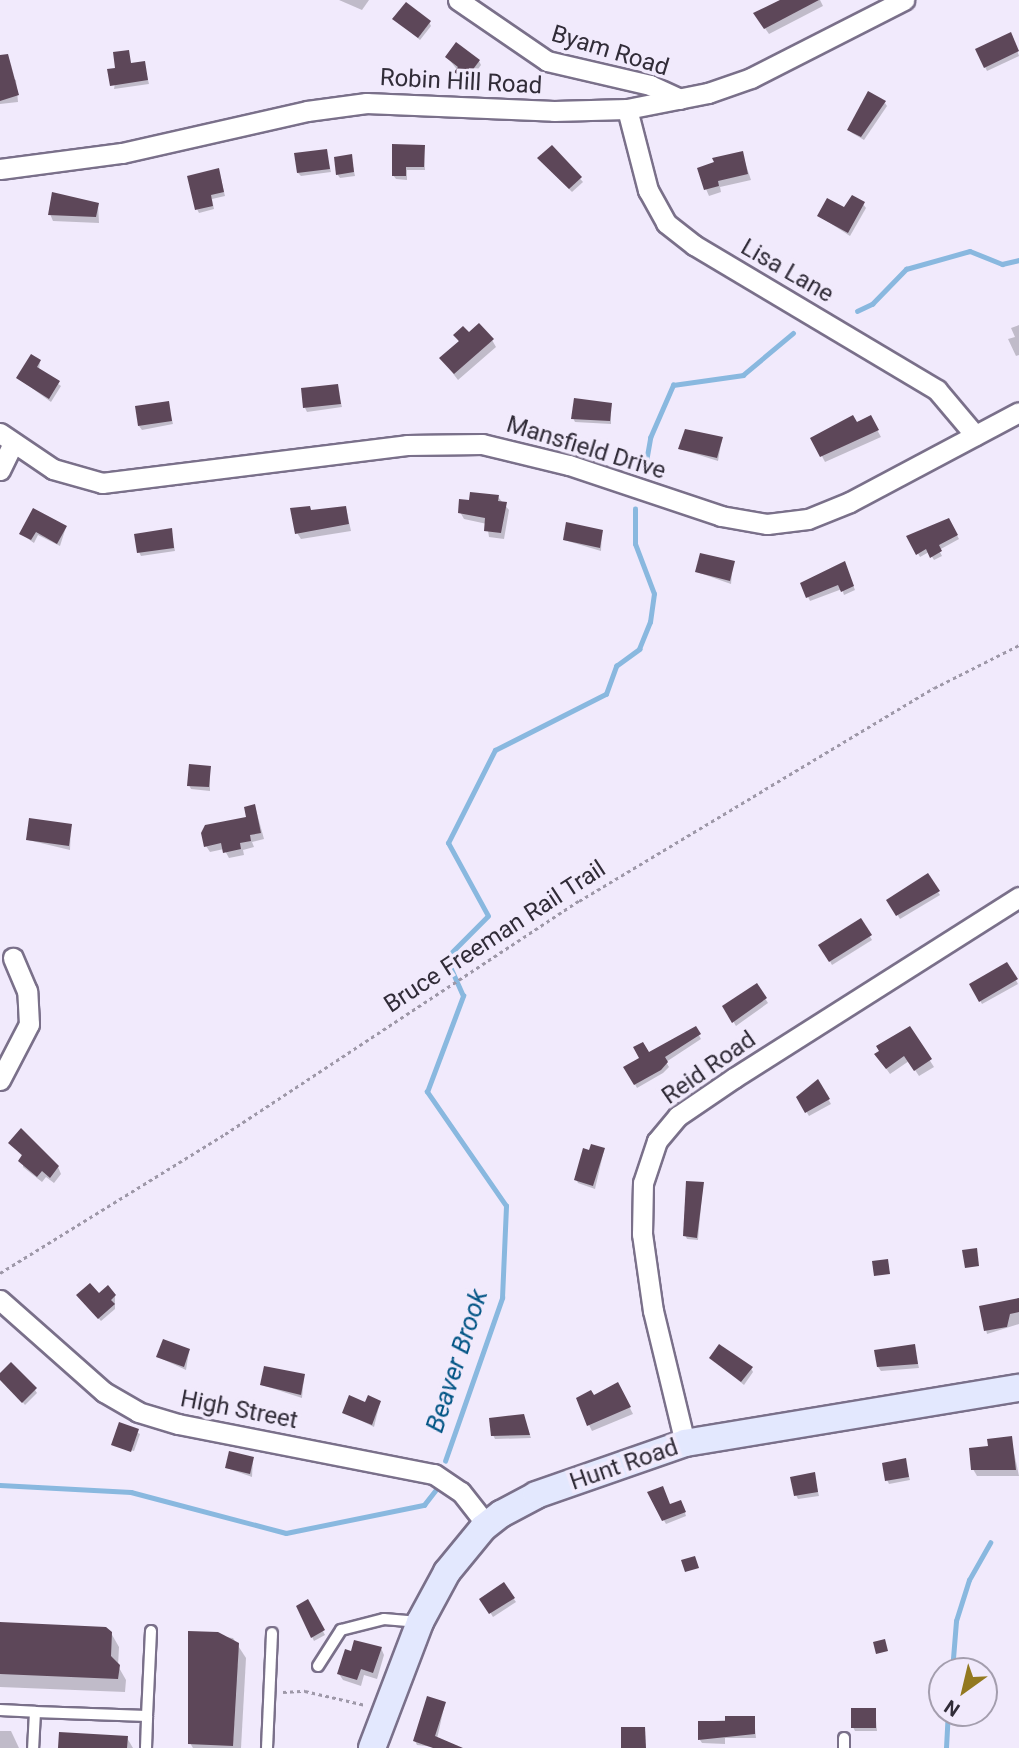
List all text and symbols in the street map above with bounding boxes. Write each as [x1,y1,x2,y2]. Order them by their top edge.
street label: Byam Road [548,20,672,82]
street label: Robin Hill Road [379,63,543,101]
street label: Lisa Lane [736,233,838,309]
street label: Mansfield Drive [503,410,669,486]
street label: Bruce Freeman Rail Trail [379,855,611,1019]
street label: Reid Road [657,1025,761,1111]
water label: Beaver Brook [419,1286,495,1436]
street label: High Street [178,1385,300,1435]
street label: Hunt Road [566,1433,682,1497]
north arrow [928,1657,998,1727]
text: N [940,1695,964,1721]

